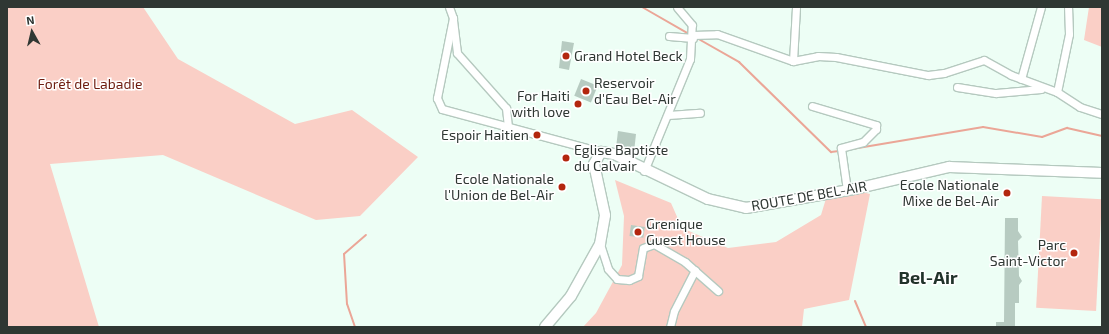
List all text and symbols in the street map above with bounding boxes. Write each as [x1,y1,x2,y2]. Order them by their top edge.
north arrow [12,12,52,52]
text: N [25,13,35,27]
place label: Grand Hotel Beck [574,48,683,64]
marker: Grand Hotel Beck [561,51,571,61]
place label: Reservoir d'Eau Bel-Air [594,75,676,108]
park label: Forêt de Labadie [38,76,142,92]
marker: Reservoir d'Eau Bel-Air [581,86,591,96]
place label: For Haiti with love [512,88,570,120]
marker: For Haiti with love [573,99,583,109]
place label: Espoir Haitien [441,127,529,143]
marker: Espoir Haitien [532,130,542,140]
place label: Eglise Baptiste du Calvair [574,142,668,174]
marker: Eglise Baptiste du Calvair [561,153,571,163]
place label: Ecole Nationale l'Union de Bel-Air [444,171,554,204]
place label: Ecole Nationale Mixe de Bel-Air [900,177,999,210]
street label: ROUTE DE BEL-AIR [750,178,868,214]
marker: Ecole Nationale l'Union de Bel-Air [557,182,567,192]
marker: Ecole Nationale Mixe de Bel-Air [1002,188,1012,198]
place label: Grenique Guest House [646,216,726,248]
marker: Grenique Guest House [633,227,643,237]
place label: Parc Saint-Victor [990,237,1066,270]
marker: Parc Saint-Victor [1069,248,1079,258]
district label: Bel-Air [898,266,958,288]

